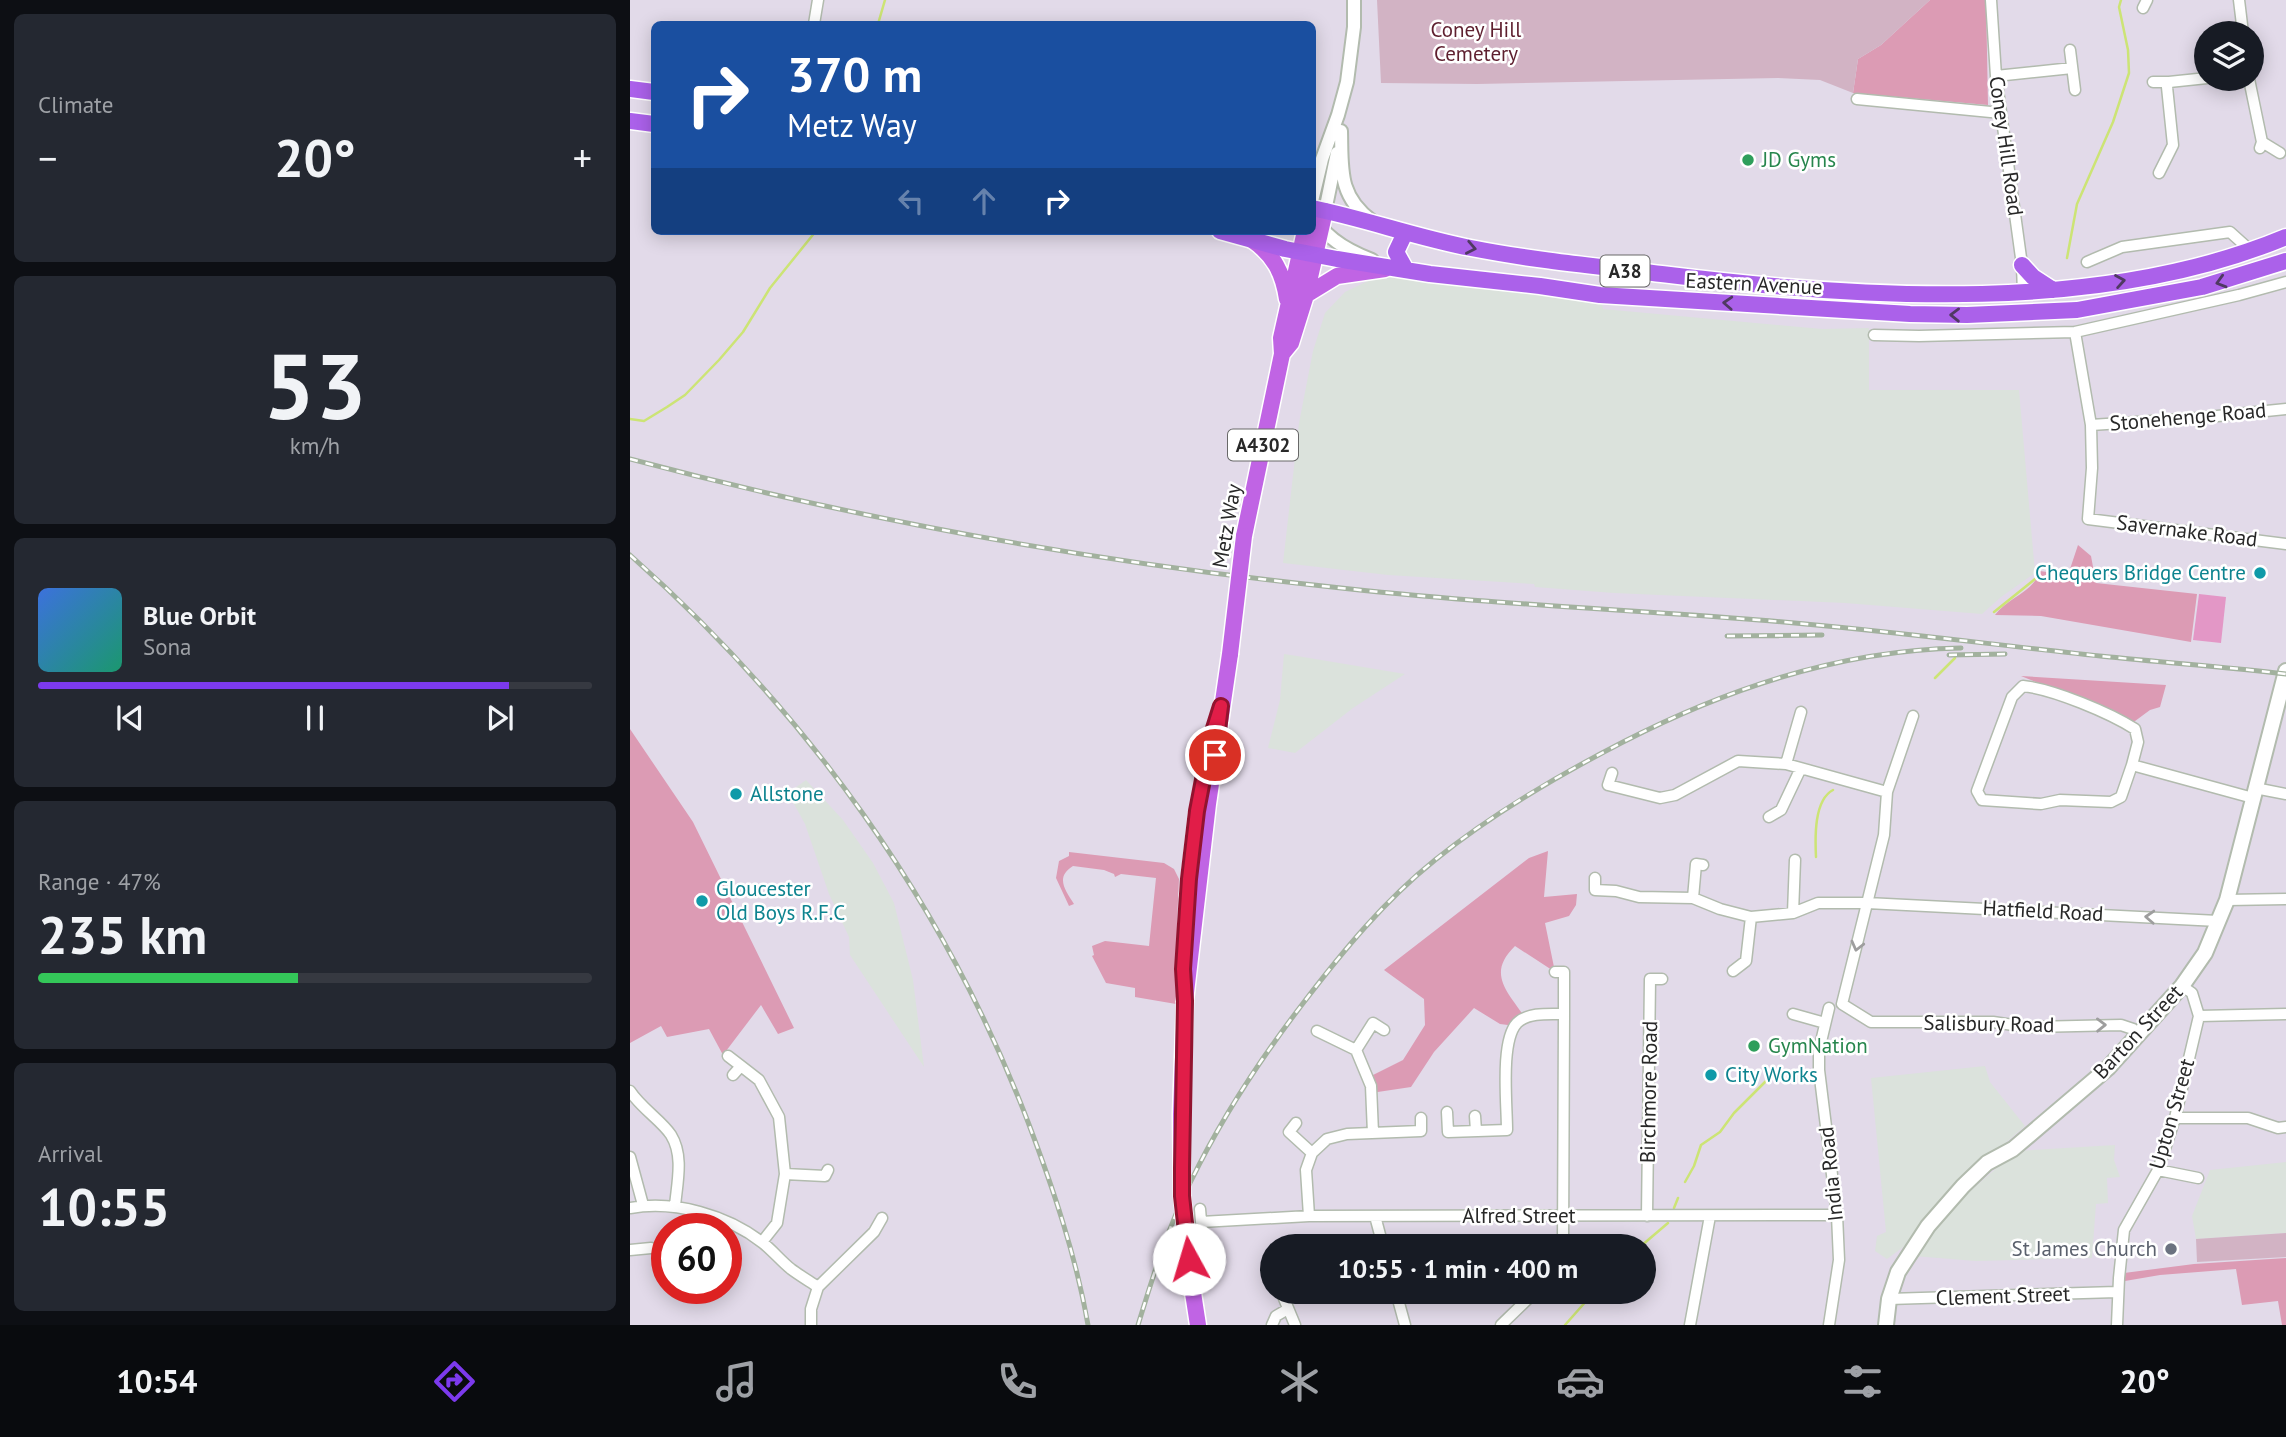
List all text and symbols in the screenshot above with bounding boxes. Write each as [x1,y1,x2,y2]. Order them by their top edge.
park label: Coney Hill Cemetery [1431,16,1521,67]
map controls [2194,21,2264,91]
button: layers [2194,21,2264,91]
text: 370 m [787,42,922,106]
icon: right [672,49,763,140]
street label: Coney Hill Road [1983,74,2030,218]
text: Climate [38,90,113,119]
text: Metz Way [787,104,917,146]
text: 20° [274,124,356,191]
text: − [38,133,57,182]
text: + [573,133,592,182]
place label: JD Gyms [1761,146,1836,173]
marker: JD Gyms [1740,152,1756,168]
icon: left [892,182,930,220]
icon: ahead [965,182,1003,220]
icon: right [1038,182,1076,220]
one-way arrow [1465,240,1477,255]
road number: A38 [1600,256,1650,286]
street label: Eastern Avenue [1685,266,1823,301]
one-way arrow [2215,273,2227,288]
one-way arrow [2114,274,2126,289]
one-way arrow [1722,296,1733,311]
one-way arrow [1949,307,1960,323]
text: 53 [263,326,367,444]
street label: Stonehenge Road [2109,396,2267,437]
road number: A4302 [1228,430,1298,460]
text: km/h [290,431,340,460]
street label: Metz Way [1206,481,1247,570]
street label: Savernake Road [2115,508,2259,553]
place label: Chequers Bridge Centre [2035,559,2246,586]
marker: Chequers Bridge Centre [2252,565,2268,581]
text: Blue Orbit [143,599,256,632]
text: Sona [143,632,192,661]
icon: previous [111,699,149,737]
icon: pause [296,699,334,737]
icon: next [481,699,519,737]
pin [1185,725,1245,785]
icon: arrive [1196,736,1234,774]
place label: Allstone [750,780,824,807]
marker: Allstone [728,786,744,802]
text: Range · 47% [38,867,161,896]
place label: Gloucester Old Boys R.F.C [716,875,845,926]
marker: Gloucester Old Boys R.F.C [694,893,710,909]
street label: Hatfield Road [1982,894,2104,927]
text: 235 km [38,901,207,968]
one-way arrow [2144,910,2155,925]
one-way arrow [1850,940,1865,952]
street label: Barton Street [2087,979,2188,1085]
street label: Salisbury Road [1923,1009,2055,1038]
one-way arrow [2096,1018,2107,1033]
street label: Birchmore Road [1634,1021,1663,1163]
place label: GymNation [1768,1032,1868,1059]
marker: GymNation [1746,1038,1762,1054]
street label: Upton Street [2143,1055,2200,1172]
place label: City Works [1725,1061,1818,1088]
marker: City Works [1703,1067,1719,1083]
street label: India Road [1812,1125,1849,1223]
text: Arrival [38,1139,102,1168]
text: 10:55 [38,1173,170,1240]
street label: Alfred Street [1462,1202,1576,1229]
speed limit sign: 60 [651,1213,742,1304]
position arrow [1152,1222,1226,1296]
place label: St James Church [2012,1235,2157,1262]
marker: St James Church [2163,1241,2179,1257]
text: 10:55 · 1 min · 400 m [1338,1252,1578,1285]
street label: Clement Street [1935,1280,2071,1311]
icon: directions [430,1357,479,1406]
icon: music [712,1357,761,1406]
icon: phone [993,1357,1042,1406]
icon: climate [1275,1357,1324,1406]
icon: car [1556,1357,1605,1406]
icon: filters [1838,1357,1887,1406]
text: 10:54 [116,1360,197,1402]
text: 20° [2119,1360,2170,1402]

